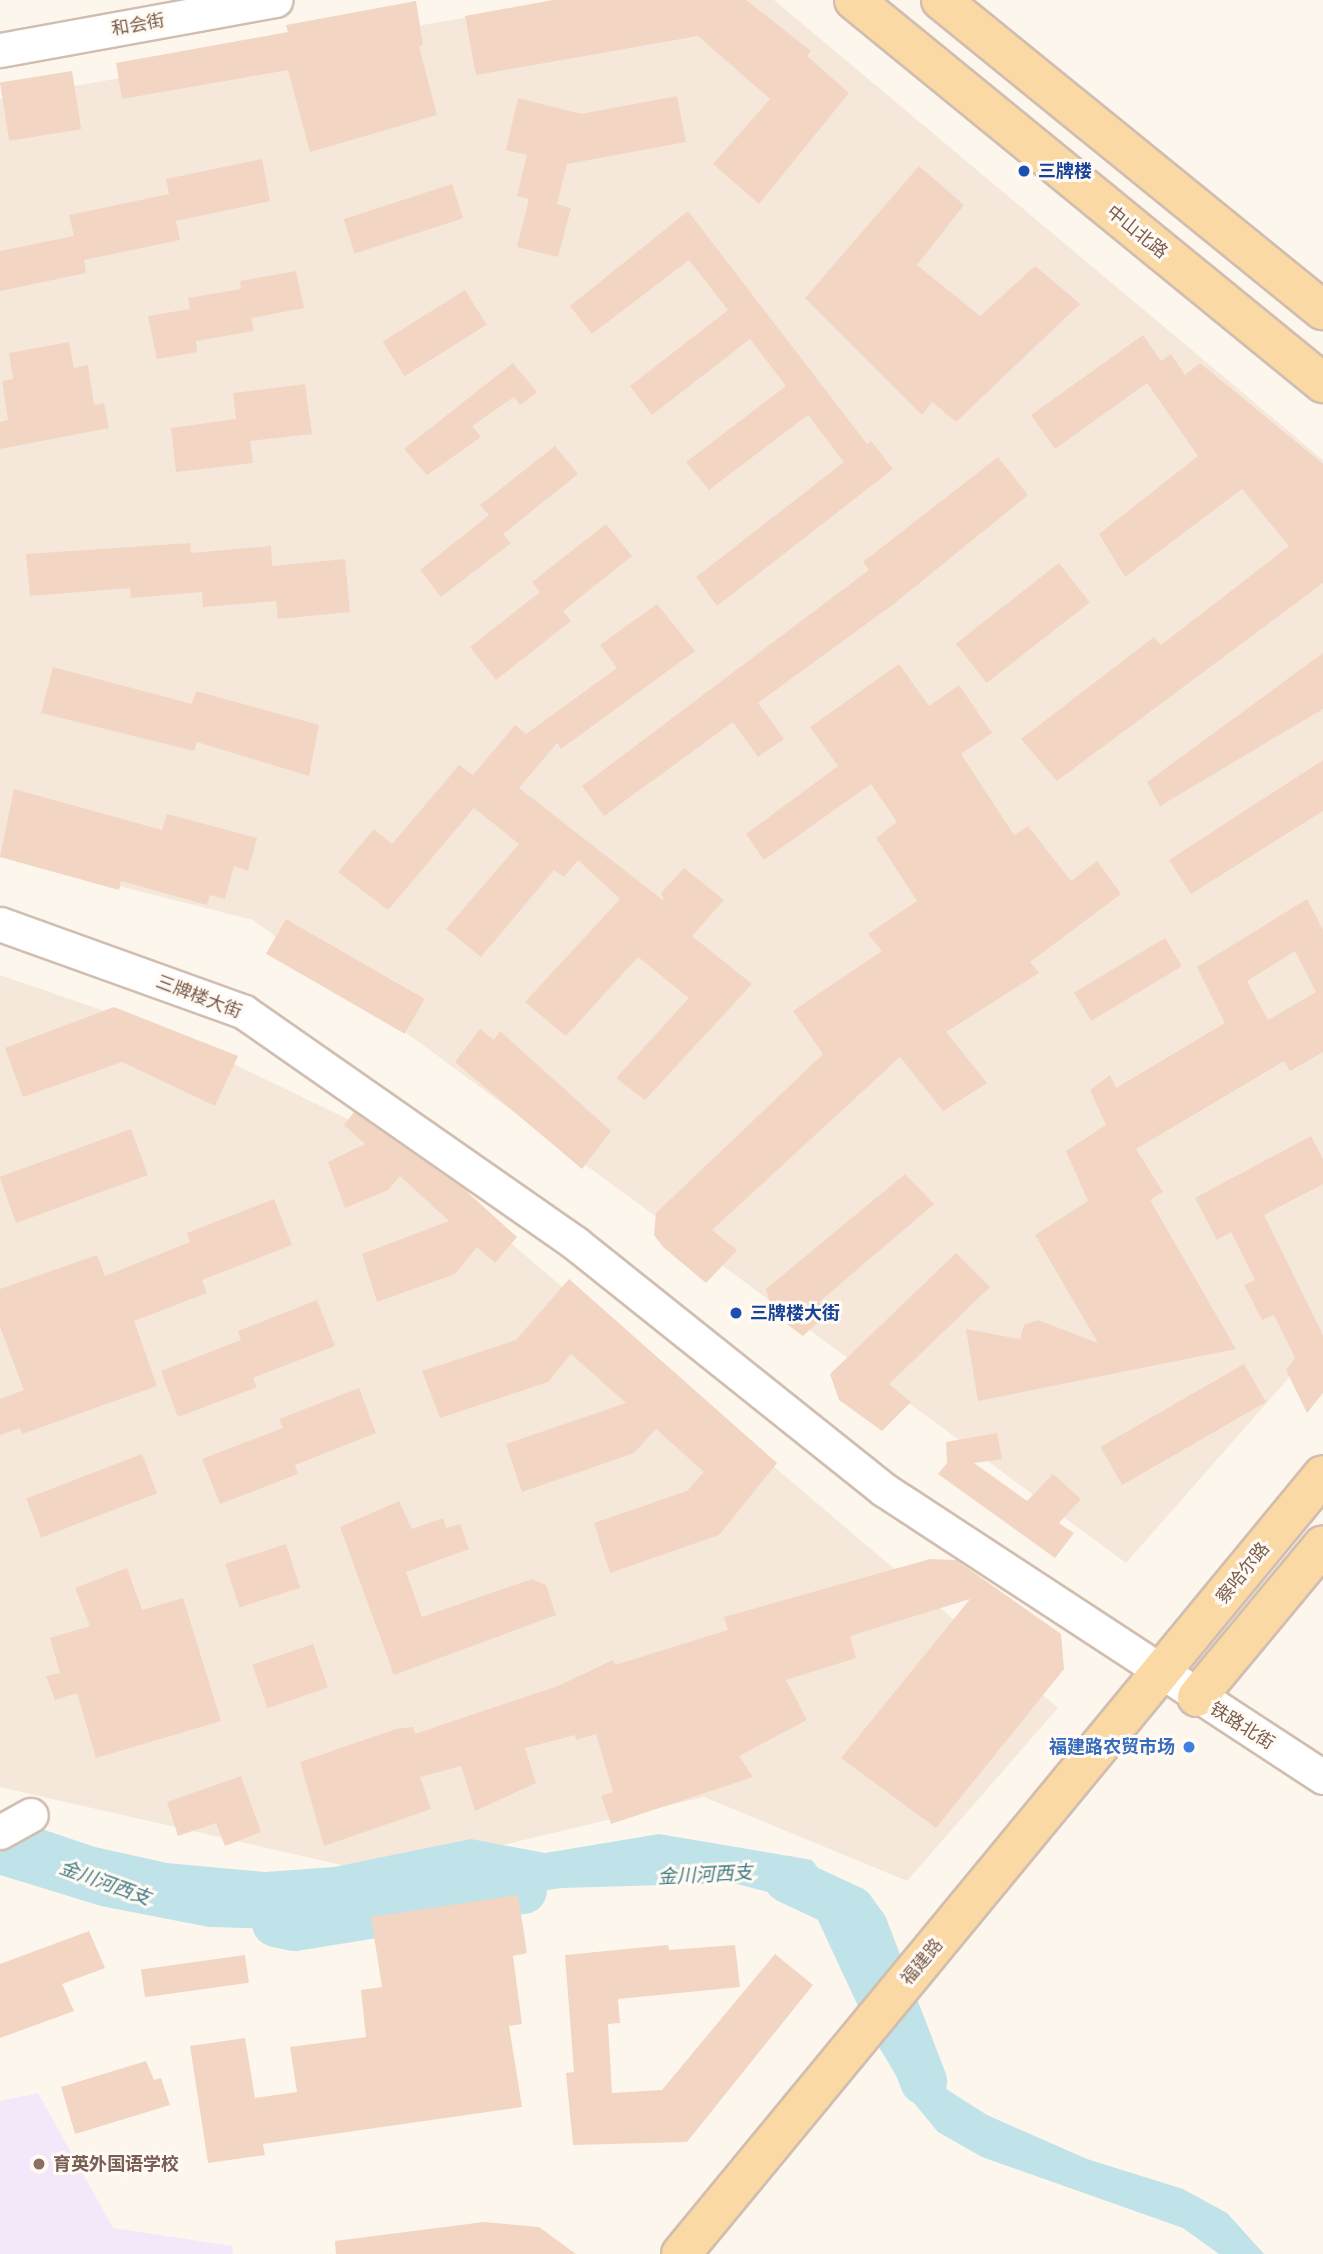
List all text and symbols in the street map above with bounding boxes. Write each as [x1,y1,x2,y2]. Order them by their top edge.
street label: 和会街 [110,10,166,40]
place label: 三牌楼 [1038,160,1092,182]
marker: 三牌楼 [1016,163,1032,179]
street label: 中山北路 [1102,201,1172,263]
street label: 三牌楼大街 [153,971,245,1023]
place label: 三牌楼大街 [750,1302,840,1324]
marker: 三牌楼大街 [728,1305,744,1321]
street label: 察哈尔路 [1212,1538,1274,1608]
street label: 铁路北街 [1206,1698,1278,1754]
place label: 福建路农贸市场 [1049,1736,1175,1758]
marker: 福建路农贸市场 [1181,1739,1197,1755]
water label: 金川河西支 [56,1856,154,1910]
water label: 金川河西支 [657,1861,753,1889]
street label: 福建路 [896,1934,948,1990]
place label: 育英外国语学校 [53,2153,179,2175]
marker: 育英外国语学校 [31,2156,47,2172]

